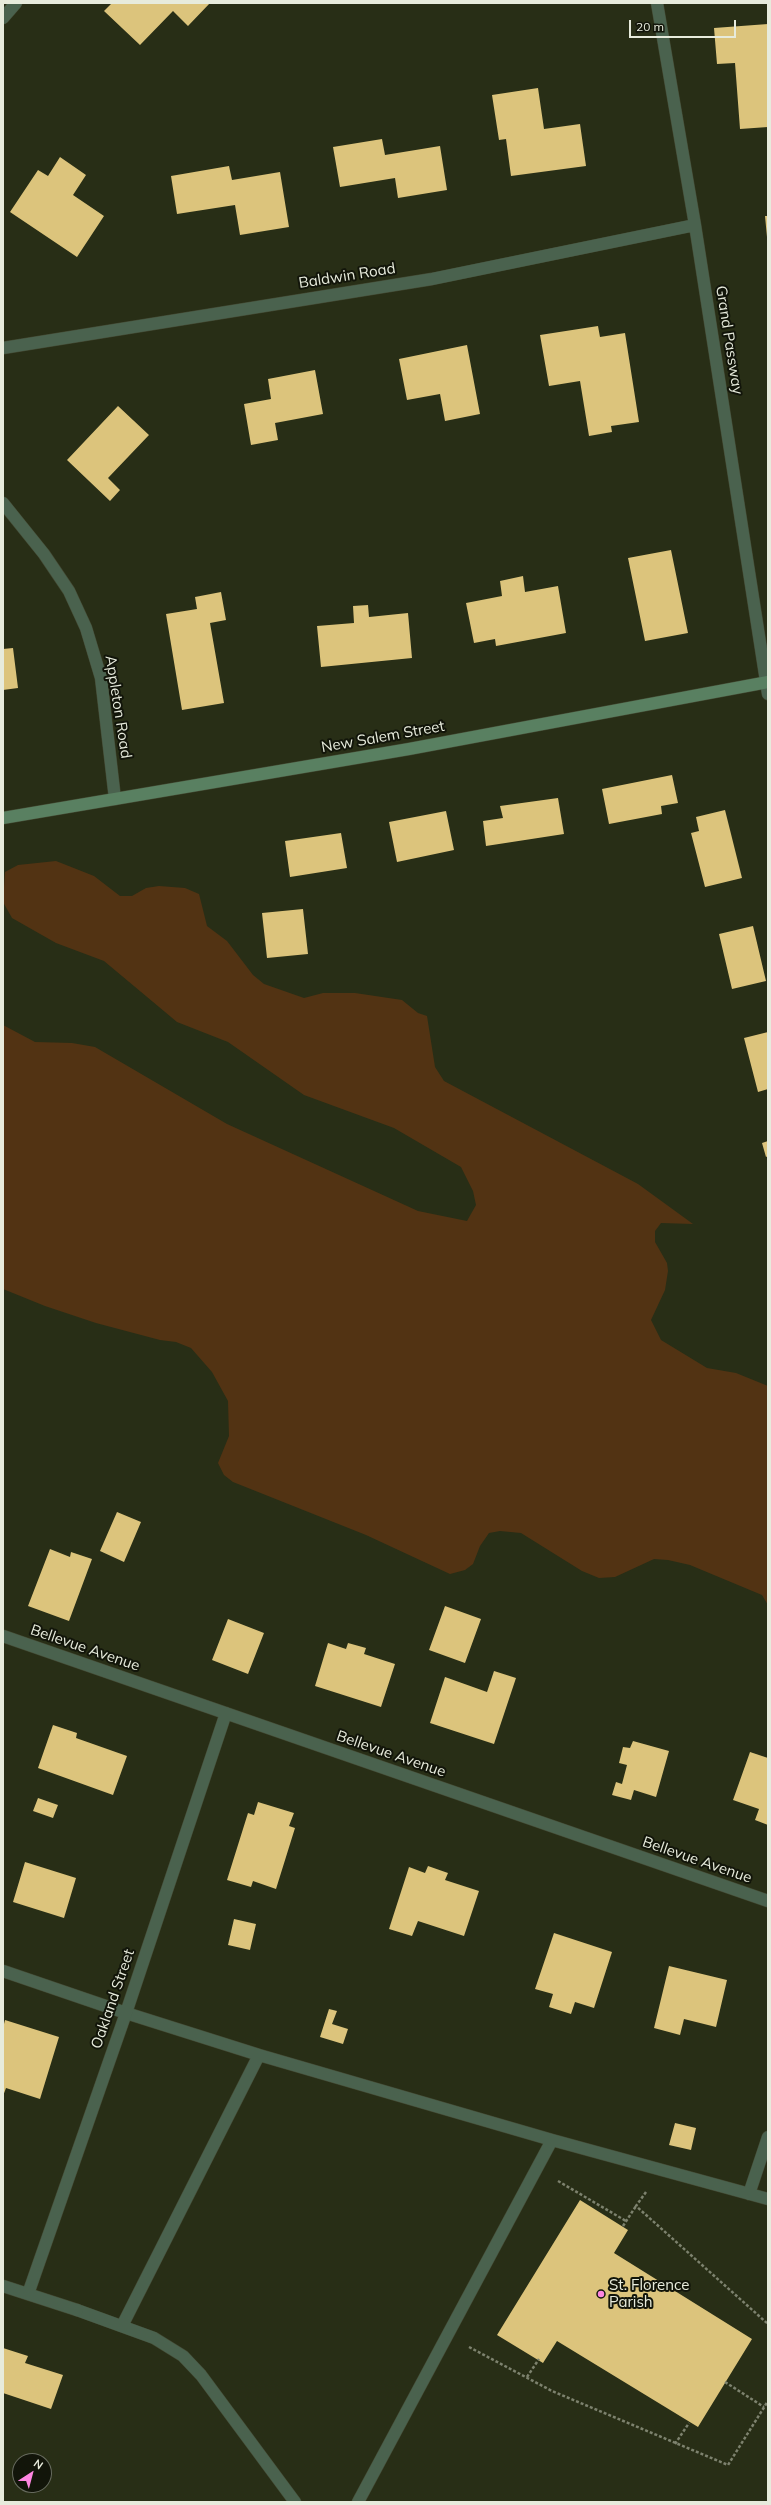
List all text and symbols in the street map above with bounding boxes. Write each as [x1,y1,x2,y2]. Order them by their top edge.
scale bar [631,12,738,38]
text: 20 m [636,19,664,34]
street label: Baldwin Road [297,259,397,293]
street label: Grand Passway [712,284,746,396]
street label: Appleton Road [101,654,135,760]
street label: New Salem Street [320,717,446,757]
street label: Bellevue Avenue [28,1621,142,1675]
street label: Bellevue Avenue [334,1727,448,1781]
street label: Bellevue Avenue [640,1833,754,1887]
street label: Oakland Street [88,1947,138,2051]
place label: St. Florence Parish [609,2276,689,2311]
marker: St. Florence Parish [596,2289,606,2299]
north arrow [12,2453,52,2493]
text: N [31,2456,46,2472]

